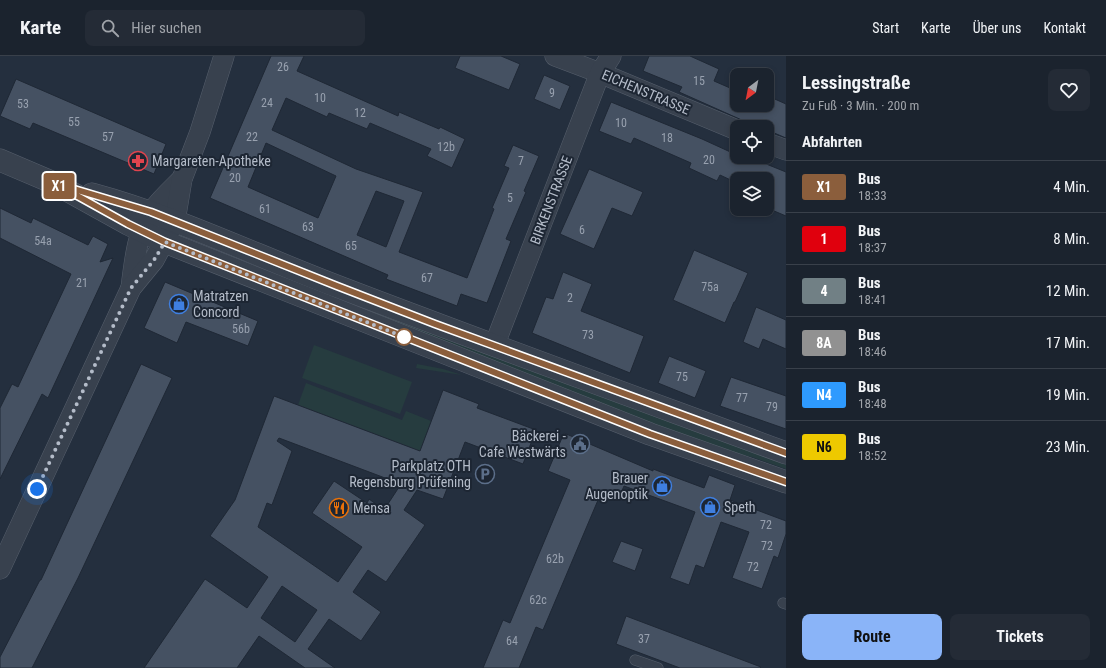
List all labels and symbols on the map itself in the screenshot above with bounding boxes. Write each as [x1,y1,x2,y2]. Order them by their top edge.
house number: 26 [277,60,289,74]
street label: EICHENSTRASSE [599,66,693,118]
north arrow [730,68,774,112]
house number: 15 [693,74,705,88]
house number: 9 [549,86,555,100]
house number: 10 [314,91,326,105]
house number: 24 [261,96,273,110]
house number: 53 [17,97,29,111]
house number: 12 [354,106,366,120]
house number: 55 [68,115,80,129]
house number: 10 [615,116,627,130]
house number: 57 [102,130,114,144]
house number: 22 [246,130,258,144]
house number: 18 [661,131,673,145]
house number: 12b [437,140,455,154]
pharmacy icon: Margareten-Apotheke [127,150,149,172]
place label: Margareten-Apotheke [152,153,271,169]
house number: 20 [703,153,715,167]
house number: 7 [518,154,524,168]
street label: BIRKENSTRASSE [527,154,575,246]
house number: 20 [229,171,241,185]
line badge: X1 [41,173,77,199]
house number: 5 [507,191,513,205]
house number: 61 [259,202,271,216]
house number: 63 [302,220,314,234]
house number: 6 [579,223,585,237]
house number: 54a [34,234,52,248]
house number: 65 [345,239,357,253]
house number: 67 [421,271,433,285]
house number: 21 [76,276,88,290]
house number: 75a [701,280,719,294]
place label: Matratzen Concord [193,288,249,320]
house number: 2 [567,291,573,305]
shop icon: Matratzen Concord [168,293,190,315]
house number: 56b [232,322,250,336]
unlabelled marker [395,328,413,346]
house number: 73 [582,328,594,342]
house number: 75 [676,370,688,384]
house number: 77 [736,391,748,405]
house number: 79 [766,400,778,414]
place label: Bäckerei - Cafe Westwärts [479,428,567,460]
public building icon: Bäckerei - Cafe Westwärts [569,433,591,455]
place label: Parkplatz OTH Regensburg Prüfening [349,458,471,490]
parking icon: Parkplatz OTH Regensburg Prüfening [474,463,496,485]
place label: Brauer Augenoptik [585,470,649,502]
shop icon: Brauer Augenoptik [651,475,673,497]
your location [27,479,47,499]
shop icon: Speth [699,496,721,518]
restaurant icon: Mensa [328,497,350,519]
place label: Speth [724,499,756,515]
place label: Mensa [353,500,390,516]
house number: 72 [760,518,772,532]
house number: 72 [761,539,773,553]
house number: 62b [546,552,564,566]
house number: 72 [747,560,759,574]
house number: 62c [529,593,547,607]
house number: 37 [638,632,650,646]
house number: 64 [506,634,518,648]

